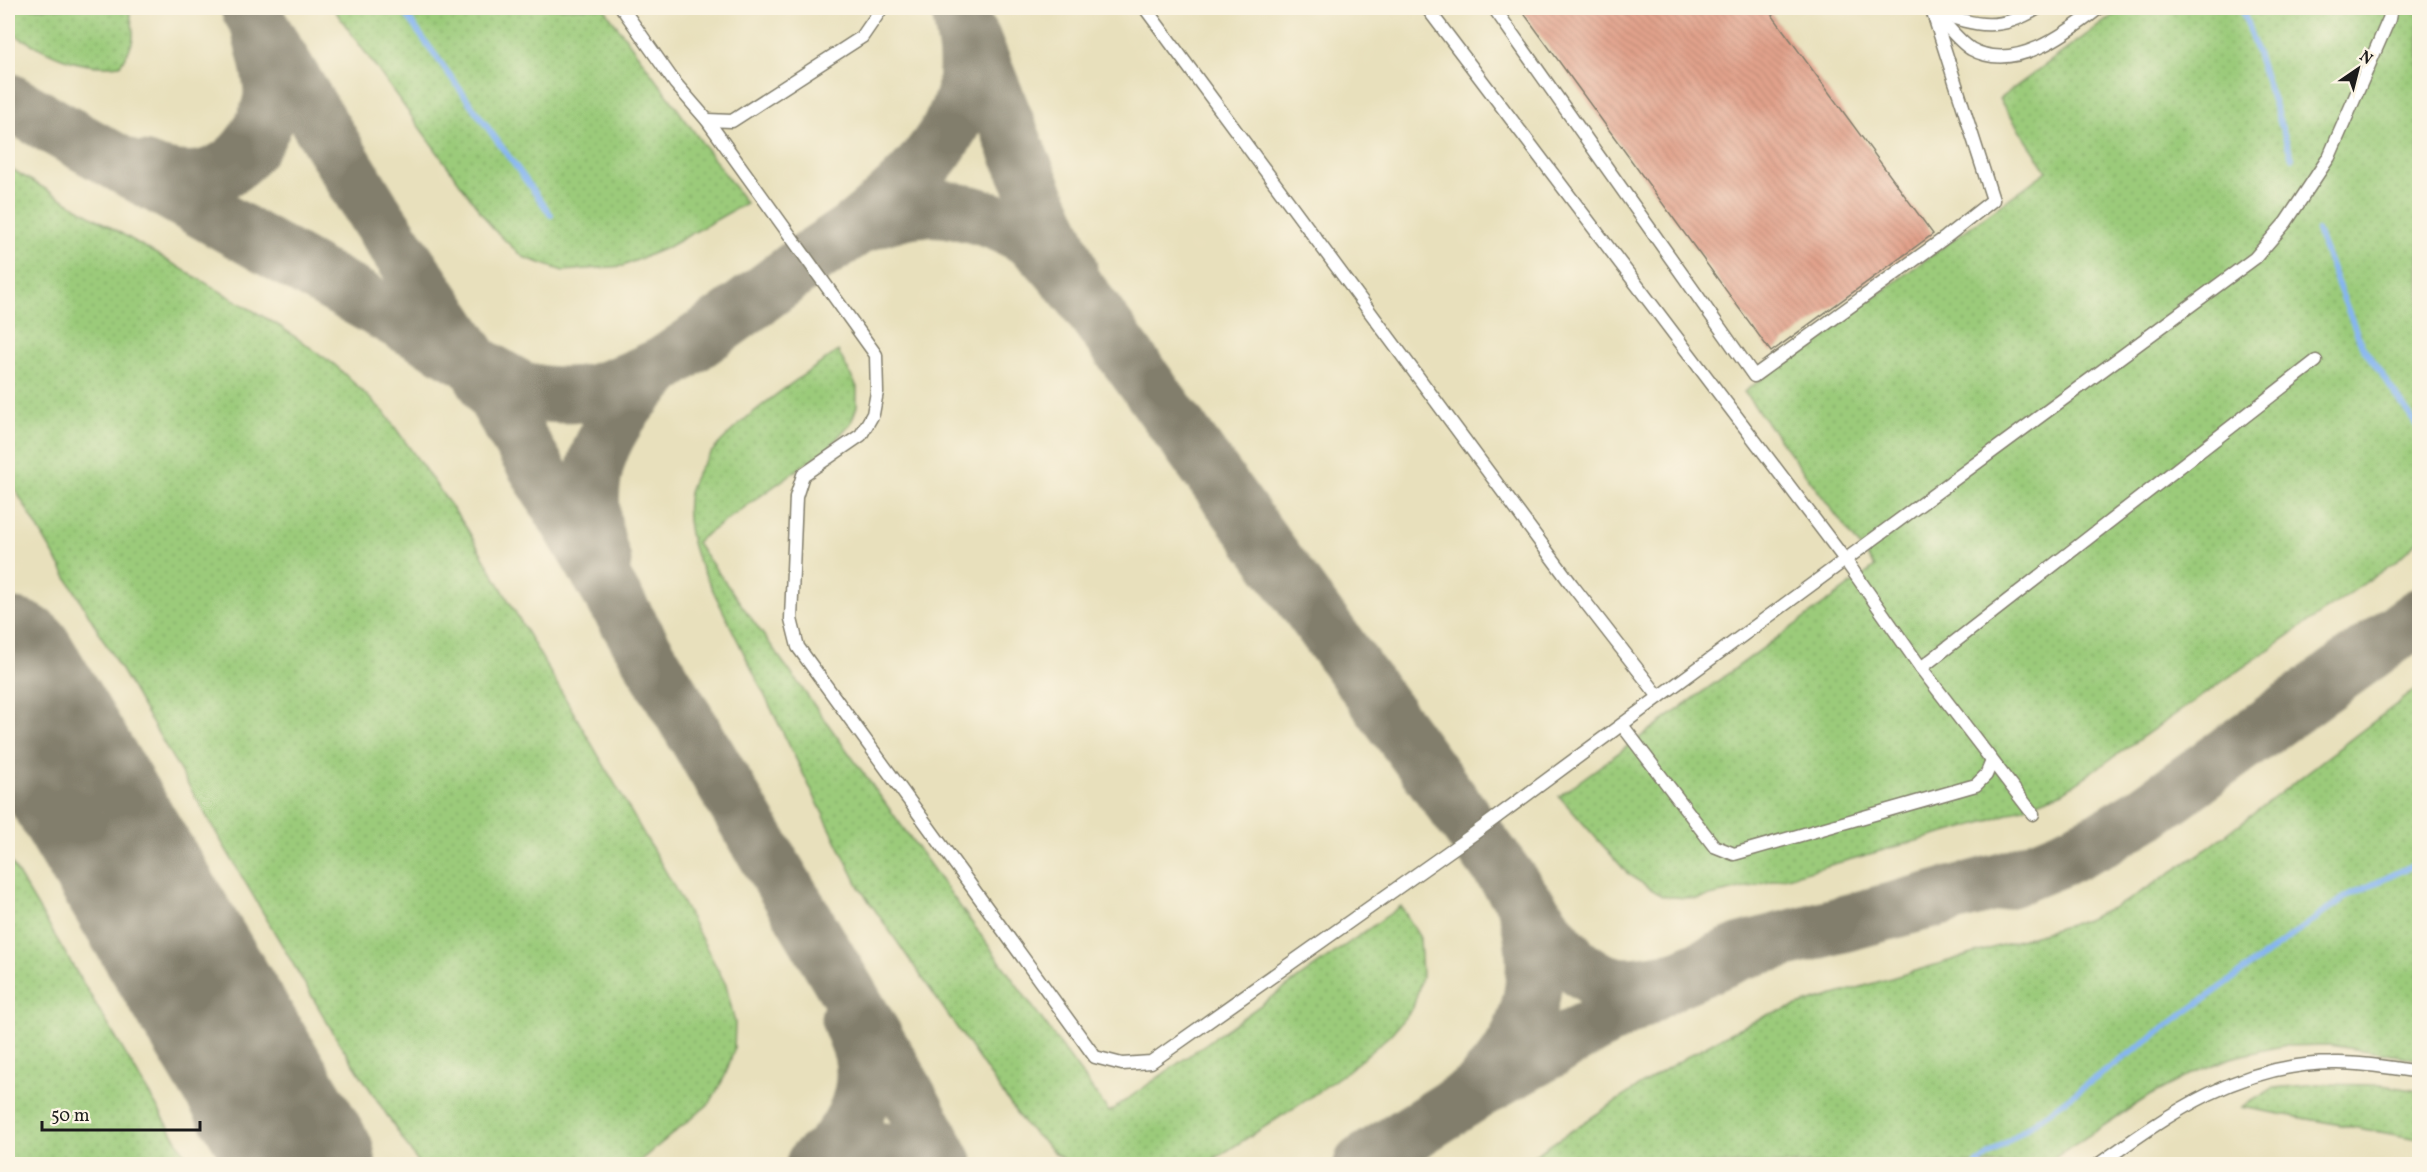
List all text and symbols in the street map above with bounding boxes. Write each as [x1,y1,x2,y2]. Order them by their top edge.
north arrow [2328,39,2388,99]
text: N [2354,46,2377,71]
scale bar [42,1094,200,1132]
text: 50 m [51,1104,90,1129]

